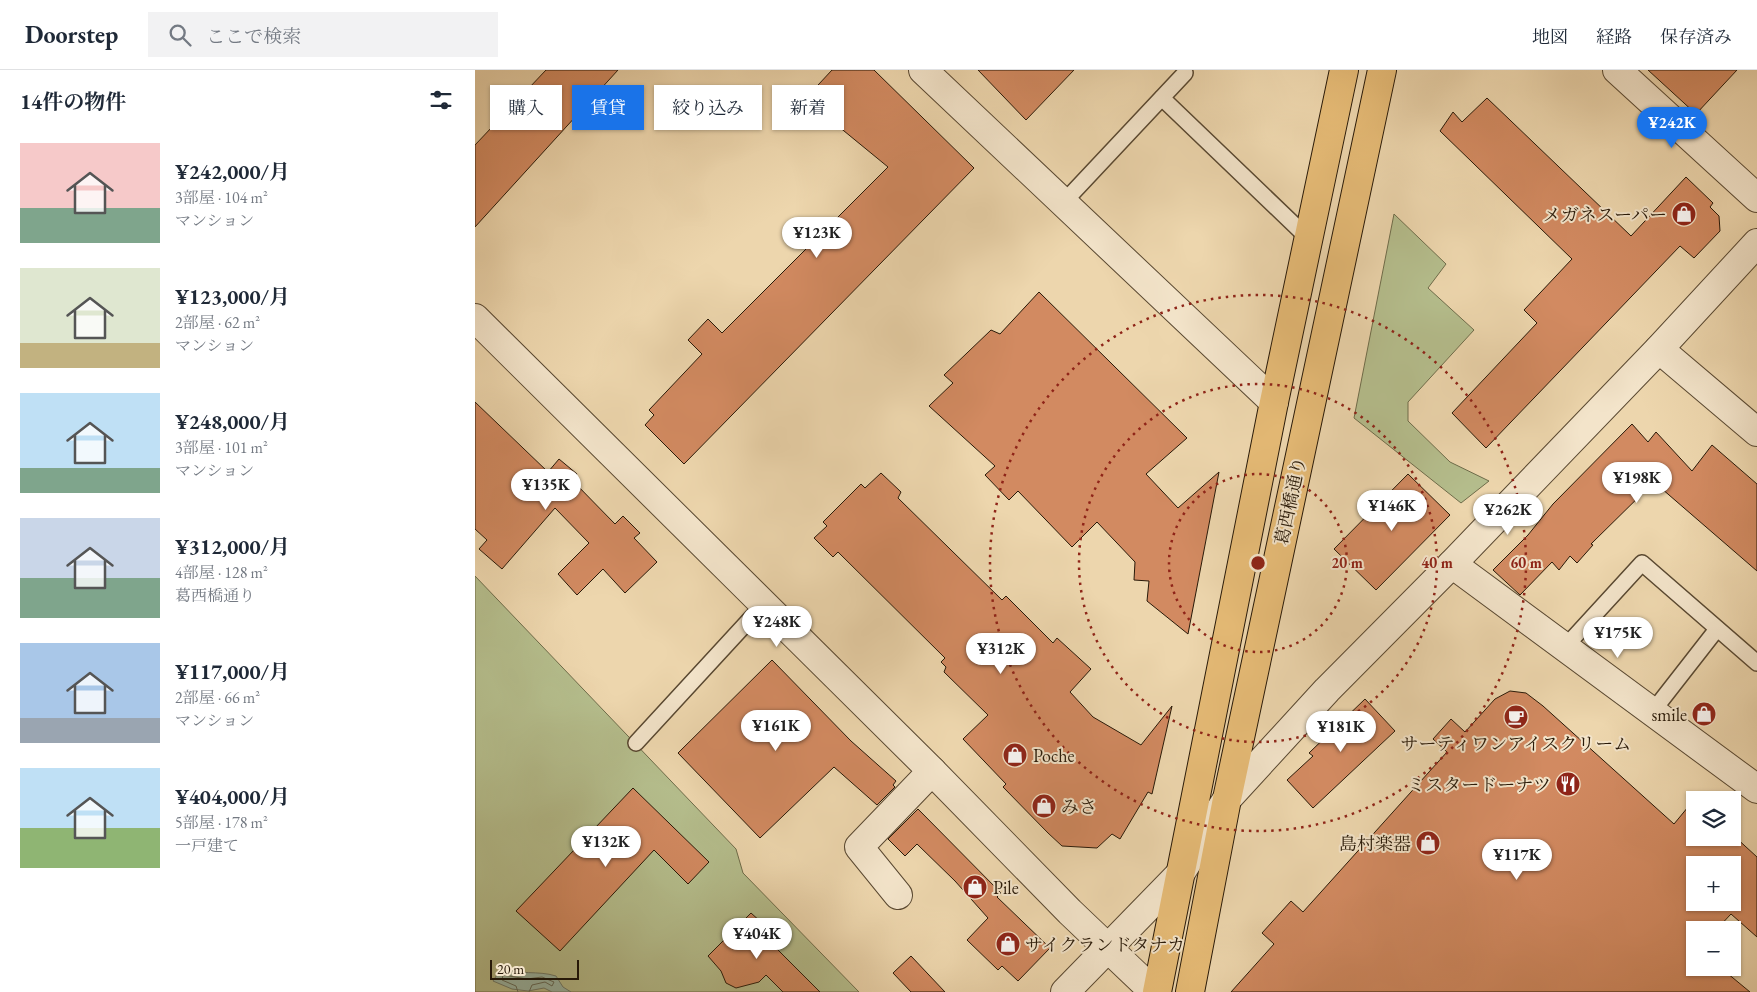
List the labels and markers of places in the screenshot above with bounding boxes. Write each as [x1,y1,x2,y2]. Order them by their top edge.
pin: ¥242K [1637,106,1707,149]
shop icon: メガネスーパー [1671,201,1697,227]
place label: メガネスーパー [1543,203,1667,226]
pin: ¥123K [782,216,852,259]
pin: ¥198K [1602,462,1672,504]
pin: ¥135K [511,468,581,511]
pin: ¥146K [1357,490,1427,532]
pin: ¥262K [1473,494,1543,536]
centre of rings [1249,554,1267,572]
pin: ¥248K [742,606,812,648]
pin: ¥175K [1583,616,1653,659]
pin: ¥312K [966,632,1036,675]
shop icon: smile [1691,701,1717,727]
place label: smile [1651,703,1687,726]
cafe icon: サーティワンアイスクリーム [1503,704,1529,730]
pin: ¥161K [741,710,811,752]
pin: ¥181K [1306,710,1376,753]
place label: サーティワンアイスクリーム [1401,732,1631,755]
shop icon: Poche [1002,742,1028,768]
place label: Poche [1033,744,1075,767]
restaurant icon: ミスタードーナツ [1555,771,1581,797]
place label: ミスタードーナツ [1407,773,1551,796]
shop icon: みさ [1031,793,1057,819]
place label: みさ [1061,795,1097,818]
pin: ¥132K [571,826,641,868]
shop icon: 島村楽器 [1415,830,1441,856]
place label: 島村楽器 [1339,832,1411,855]
pin: ¥117K [1482,838,1552,881]
shop icon: Pile [962,874,988,900]
place label: Pile [993,876,1019,899]
pin: ¥404K [722,918,792,960]
shop icon: サイクランドタナカ [995,931,1021,957]
place label: サイクランドタナカ [1025,933,1185,956]

